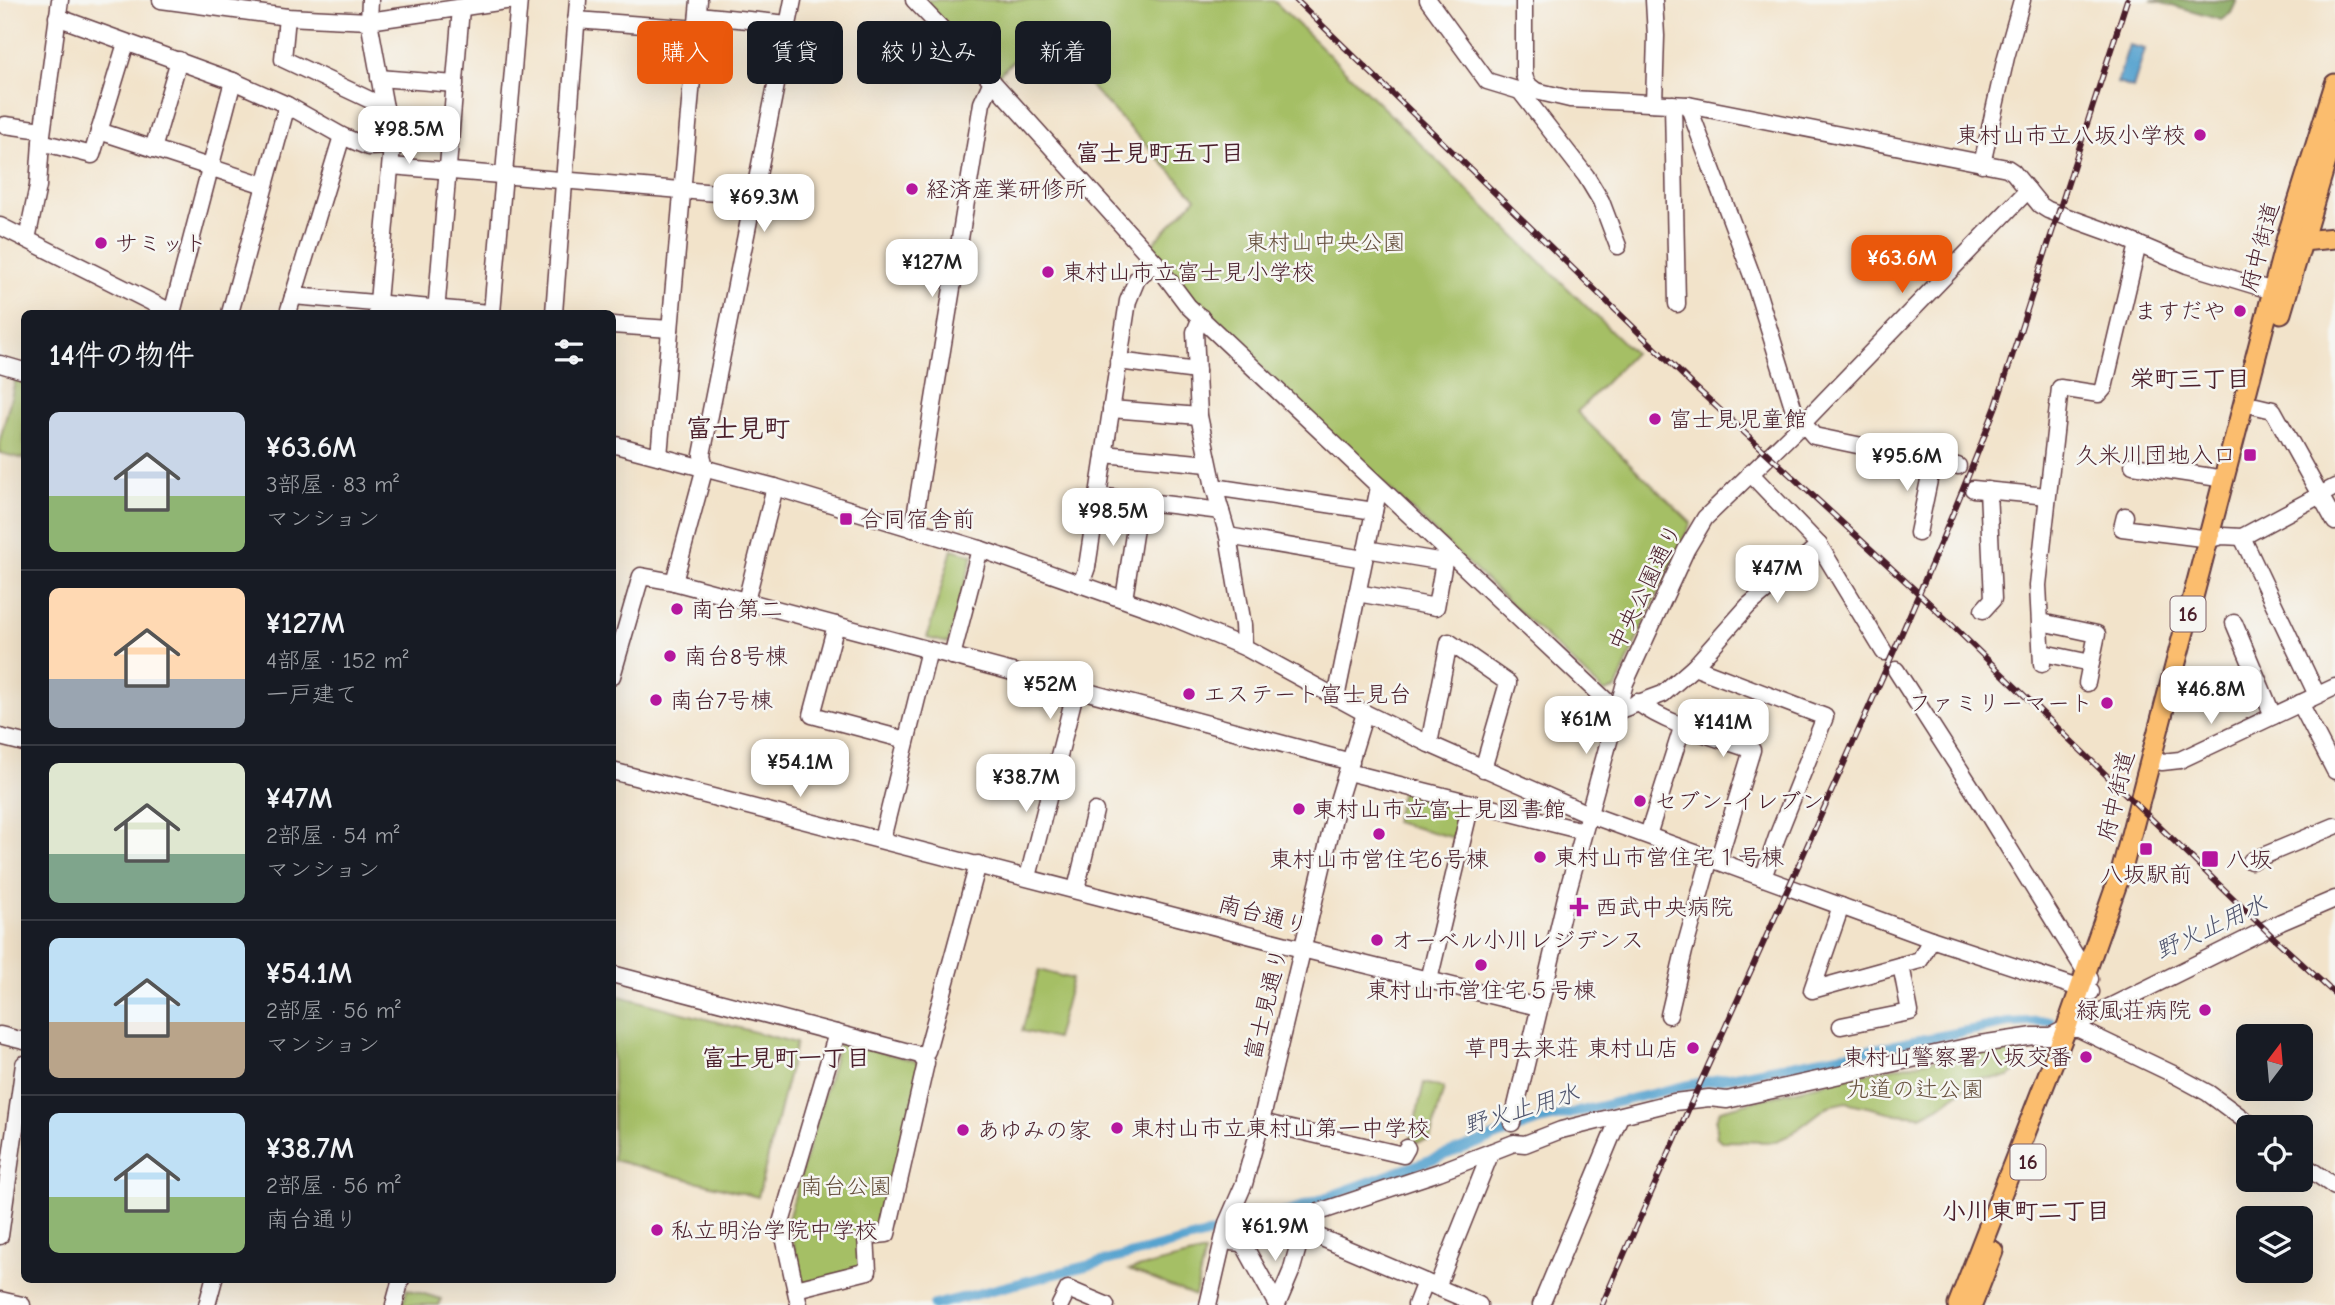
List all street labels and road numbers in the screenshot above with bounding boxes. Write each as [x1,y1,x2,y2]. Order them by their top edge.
street label: 府中街道 [2235,199,2285,295]
street label: 中央公園通り [1603,519,1687,655]
road number: 16 [2170,596,2206,632]
street label: 府中街道 [2092,748,2140,844]
street label: 南台通り [1215,890,1311,940]
street label: 富士見通り [1239,945,1293,1063]
road number: 16 [2010,1144,2046,1180]

